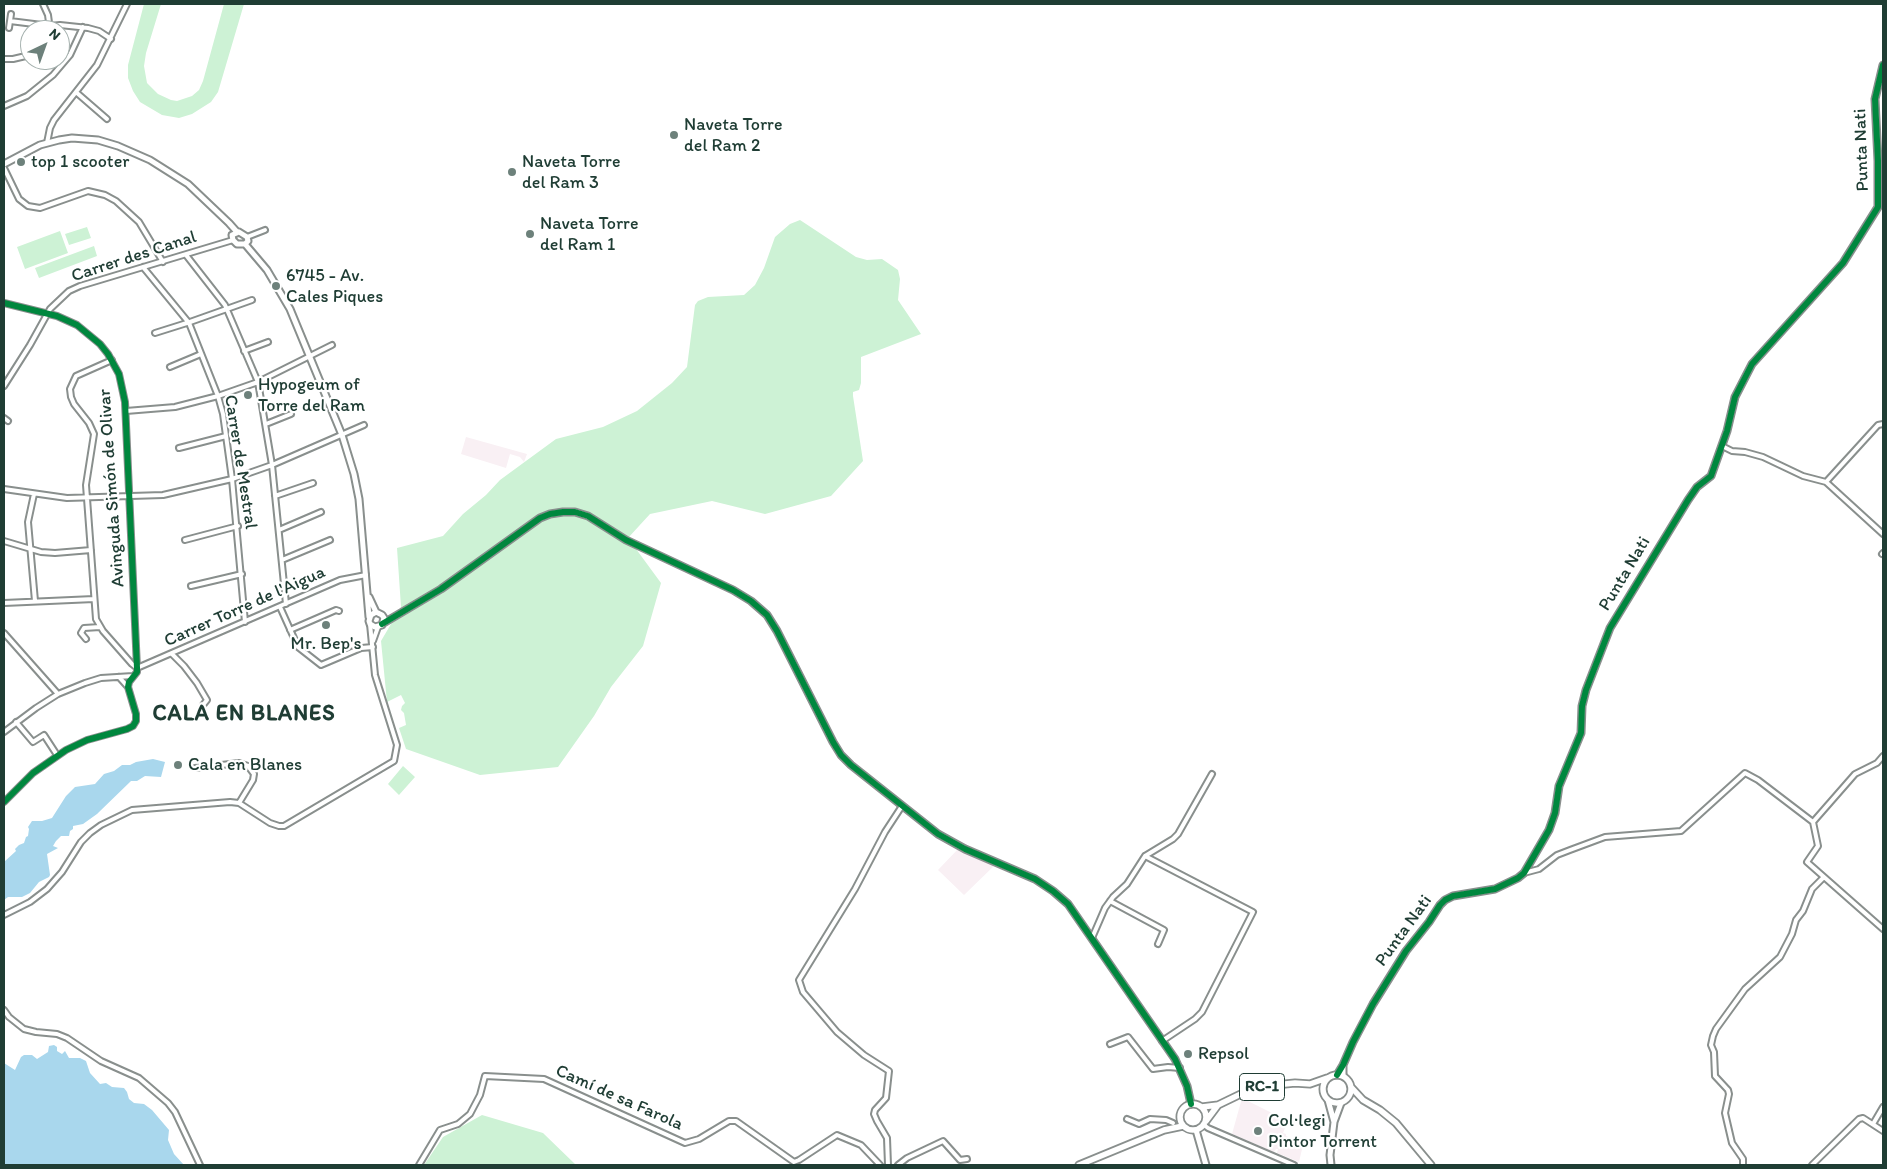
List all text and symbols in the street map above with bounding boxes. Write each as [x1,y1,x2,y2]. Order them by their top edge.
north arrow [20,20,70,70]
text: N [45,25,64,44]
street label: Punta Nati [1850,108,1874,192]
place label: Naveta Torre del Ram 2 [684,114,782,156]
marker: Naveta Torre del Ram 2 [668,129,680,141]
place label: top 1 scooter [31,151,129,173]
place label: Naveta Torre del Ram 3 [522,151,620,193]
marker: top 1 scooter [15,156,27,168]
marker: Naveta Torre del Ram 3 [506,166,518,178]
place label: Naveta Torre del Ram 1 [540,213,638,255]
street label: Carrer des Canal [69,227,199,287]
marker: Naveta Torre del Ram 1 [524,228,536,240]
place label: 6745 - Av. Cales Piques [286,265,383,308]
marker: 6745 - Av. Cales Piques [270,280,282,292]
place label: Hypogeum of Torre del Ram [258,374,365,416]
street label: Avinguda Simón de Olivar [94,388,130,588]
marker: Hypogeum of Torre del Ram [242,389,254,401]
street label: Carrer de Mestral [219,393,261,531]
street label: Punta Nati [1594,533,1656,615]
street label: Carrer Torre de l'Aigua [161,562,329,652]
marker: Mr. Bep's [320,619,332,631]
place label: Mr. Bep's [291,633,361,655]
district label: CALA EN BLANES [151,701,337,727]
place label: Cala en Blanes [188,754,302,776]
marker: Cala en Blanes [172,759,184,771]
street label: Punta Nati [1371,891,1437,971]
place label: Repsol [1198,1043,1249,1065]
marker: Repsol [1182,1048,1194,1060]
street label: Camí de sa Farola [552,1060,686,1136]
road number: RC-1 [1240,1074,1284,1100]
place label: Col·legi Pintor Torrent [1268,1110,1377,1152]
marker: Col·legi Pintor Torrent [1252,1125,1264,1137]

